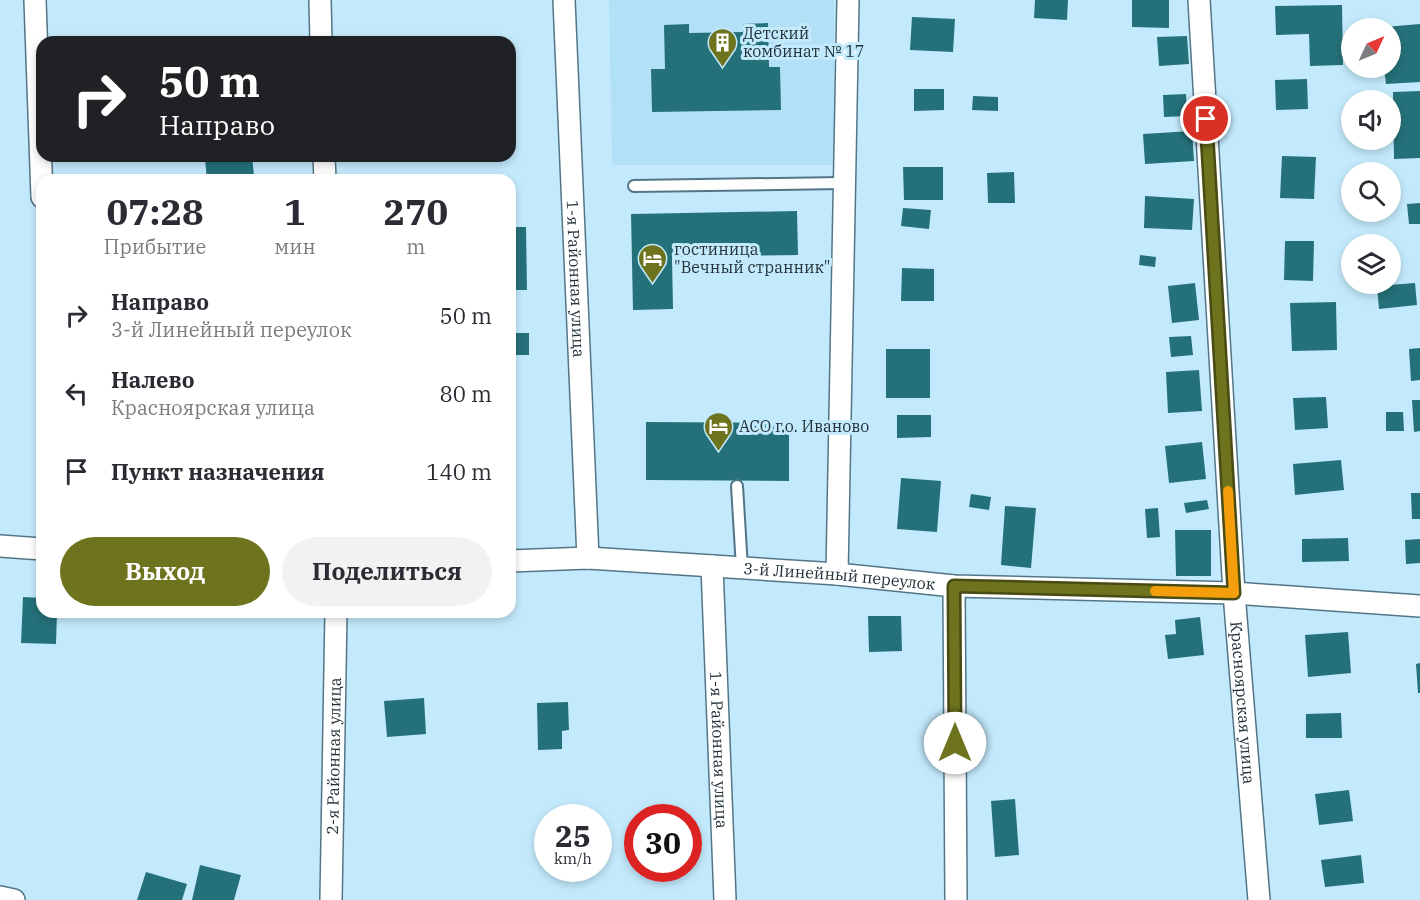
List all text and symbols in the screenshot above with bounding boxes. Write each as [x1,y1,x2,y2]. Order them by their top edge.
north arrow [1341,18,1401,78]
map controls [1341,18,1401,294]
place label: Детский комбинат № 17 [743,23,864,61]
building icon: Детский комбинат № 17 [706,26,738,68]
text: 50 m [159,54,260,109]
icon: right [60,60,138,138]
button: sound [1341,90,1401,150]
pin [1180,93,1231,144]
icon: arrive [1189,102,1222,135]
text: Направо [159,107,275,142]
button: search [1341,162,1401,222]
text: 07:28 [106,188,204,235]
text: 1 [284,188,306,235]
text: 270 [383,188,448,235]
street label: 1-я Районная улица [563,200,589,358]
text: Прибытие [104,233,206,260]
text: мин [274,233,316,260]
text: m [406,233,425,260]
button: layers [1341,234,1401,294]
place label: гостиница "Вечный странник" [674,239,831,277]
hotel icon: гостиница "Вечный странник" [637,242,669,284]
text: Направо [111,287,209,316]
icon: right [60,299,93,332]
text: 50 m [440,301,492,330]
text: 3-й Линейный переулок [111,316,352,343]
text: Налево [111,365,195,394]
icon: left [60,377,93,410]
text: 80 m [440,379,492,408]
text: Красноярская улица [111,394,315,421]
hotel icon: АСО г.о. Иваново [702,410,734,452]
place label: АСО г.о. Иваново [739,416,869,436]
icon: arrive [60,455,93,488]
text: Пункт назначения [111,457,325,486]
text: 140 m [426,457,492,486]
button: Выход [60,537,270,606]
button: Поделиться [282,537,492,606]
street label: 3-й Линейный переулок [743,558,937,594]
street label: Красноярская улица [1226,620,1260,785]
street label: 1-я Районная улица [706,671,732,829]
street label: 2-я Районная улица [322,677,345,835]
position arrow [923,711,987,775]
speed limit sign: 30 [624,804,702,882]
text: 25 [555,816,591,855]
text: km/h [554,849,592,868]

